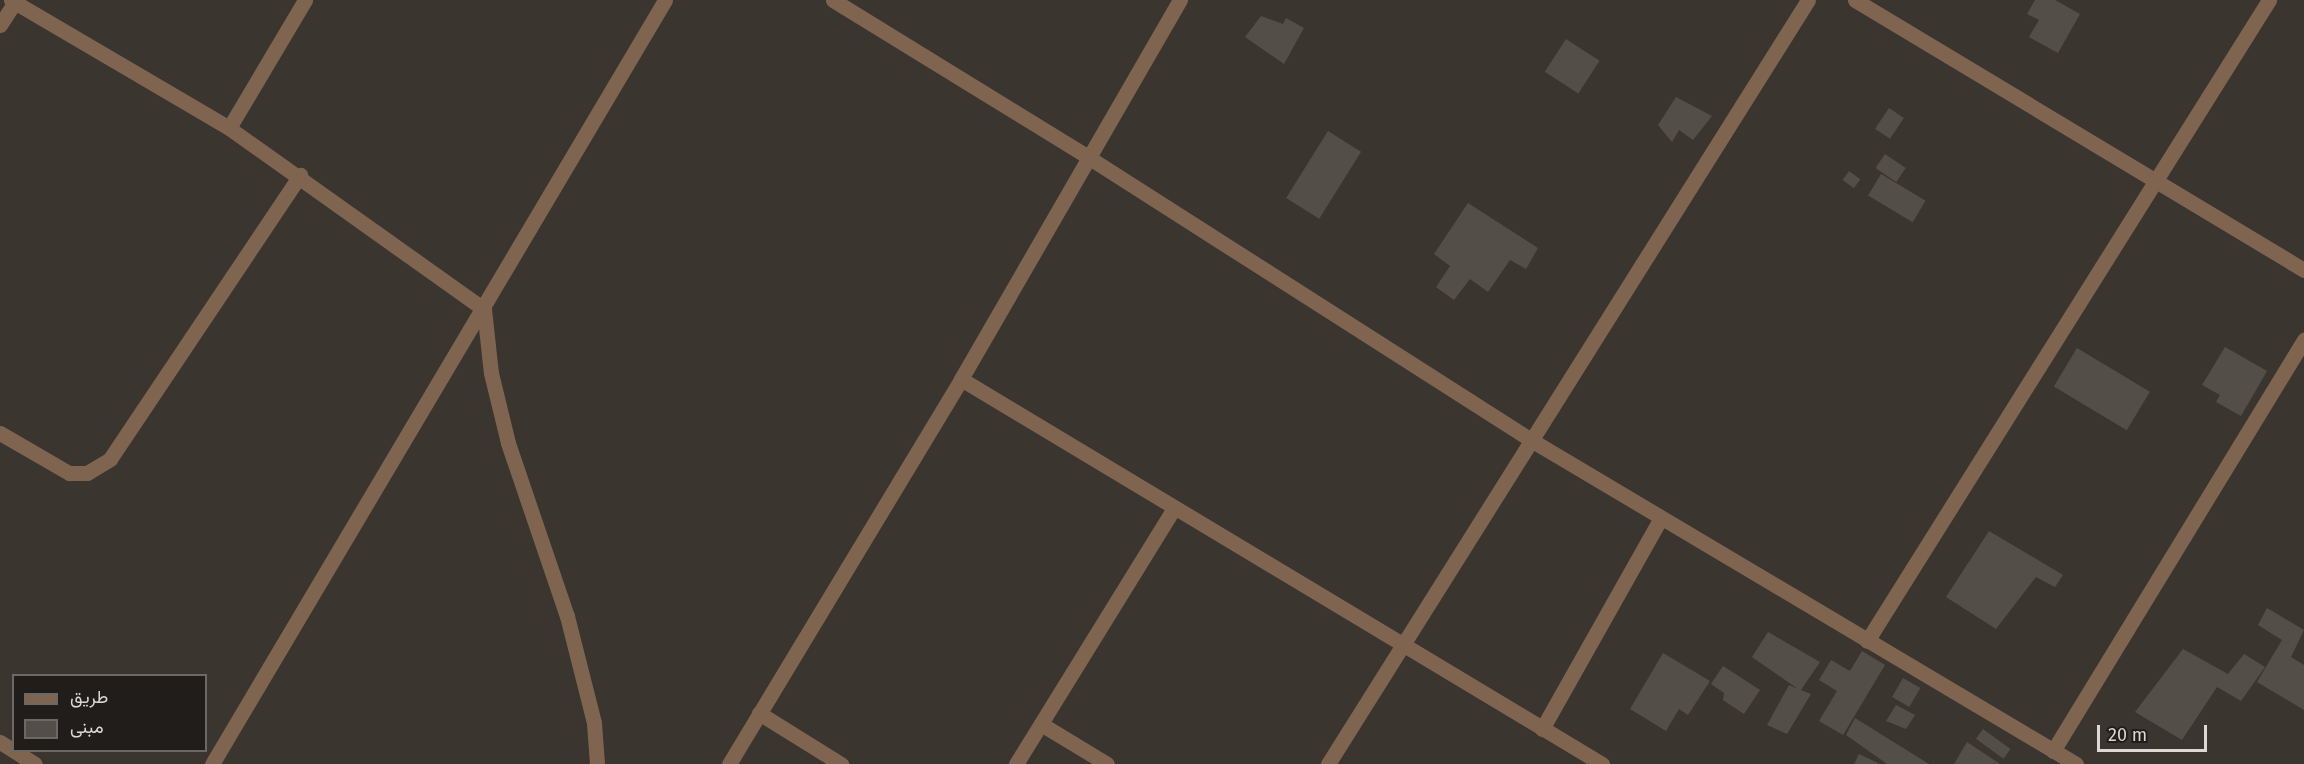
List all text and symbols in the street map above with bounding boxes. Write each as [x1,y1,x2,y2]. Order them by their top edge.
legend [12,674,207,752]
text: طريق [70,686,108,708]
scale bar [2100,713,2210,751]
text: مبنى [70,716,104,738]
text: 20 m [2108,724,2147,746]

